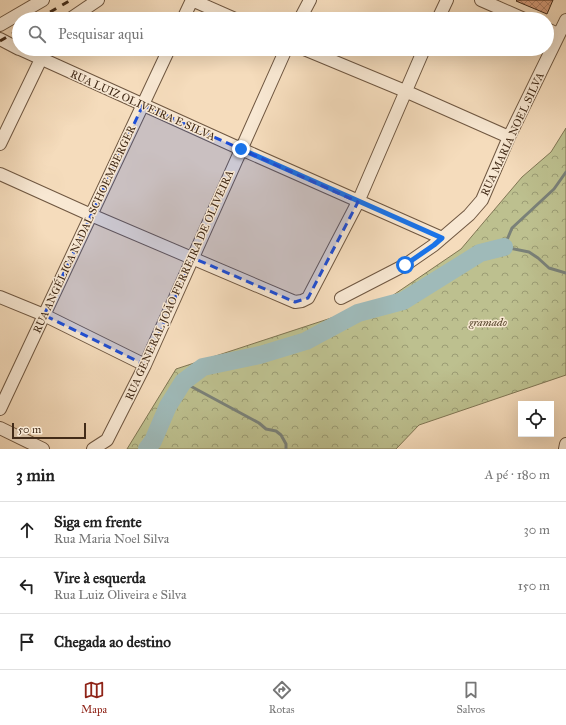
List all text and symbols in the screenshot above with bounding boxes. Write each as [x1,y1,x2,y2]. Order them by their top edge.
search box [12,12,554,56]
icon: search [26,23,48,45]
text: Pesquisar aqui [58,25,144,43]
street label: RUA LUIZ OLIVEIRA E SILVA [68,67,218,144]
street label: RUA MARIA NOEL SILVA [478,70,547,198]
street label: RUA ANGÉLICA NADAL SCHOEMBERGER [29,123,139,335]
route end [232,140,250,158]
street label: RUA GENERAL JOÃO FERREIRA DE OLIVEIRA [123,168,238,403]
route start [396,256,414,274]
park label: gramado [468,316,507,329]
map controls [518,401,554,437]
button: locate [518,401,554,437]
scale bar [12,421,86,440]
text: 50 m [18,423,41,436]
text: 3 min [16,465,55,486]
text: A pé · 180 m [485,467,550,483]
text: Siga em frente [54,513,142,531]
icon: ahead [16,519,38,541]
text: 30 m [524,522,550,538]
text: Rua Maria Noel Silva [54,531,169,547]
text: Vire à esquerda [54,569,146,587]
icon: left [16,575,38,597]
text: 150 m [518,578,550,594]
text: Rua Luiz Oliveira e Silva [54,587,187,603]
icon: arrive [16,631,38,653]
text: Chegada ao destino [54,633,171,651]
tab: Mapa [81,679,107,716]
tab: Rotas [269,679,295,716]
tab: Salvos [456,679,485,716]

